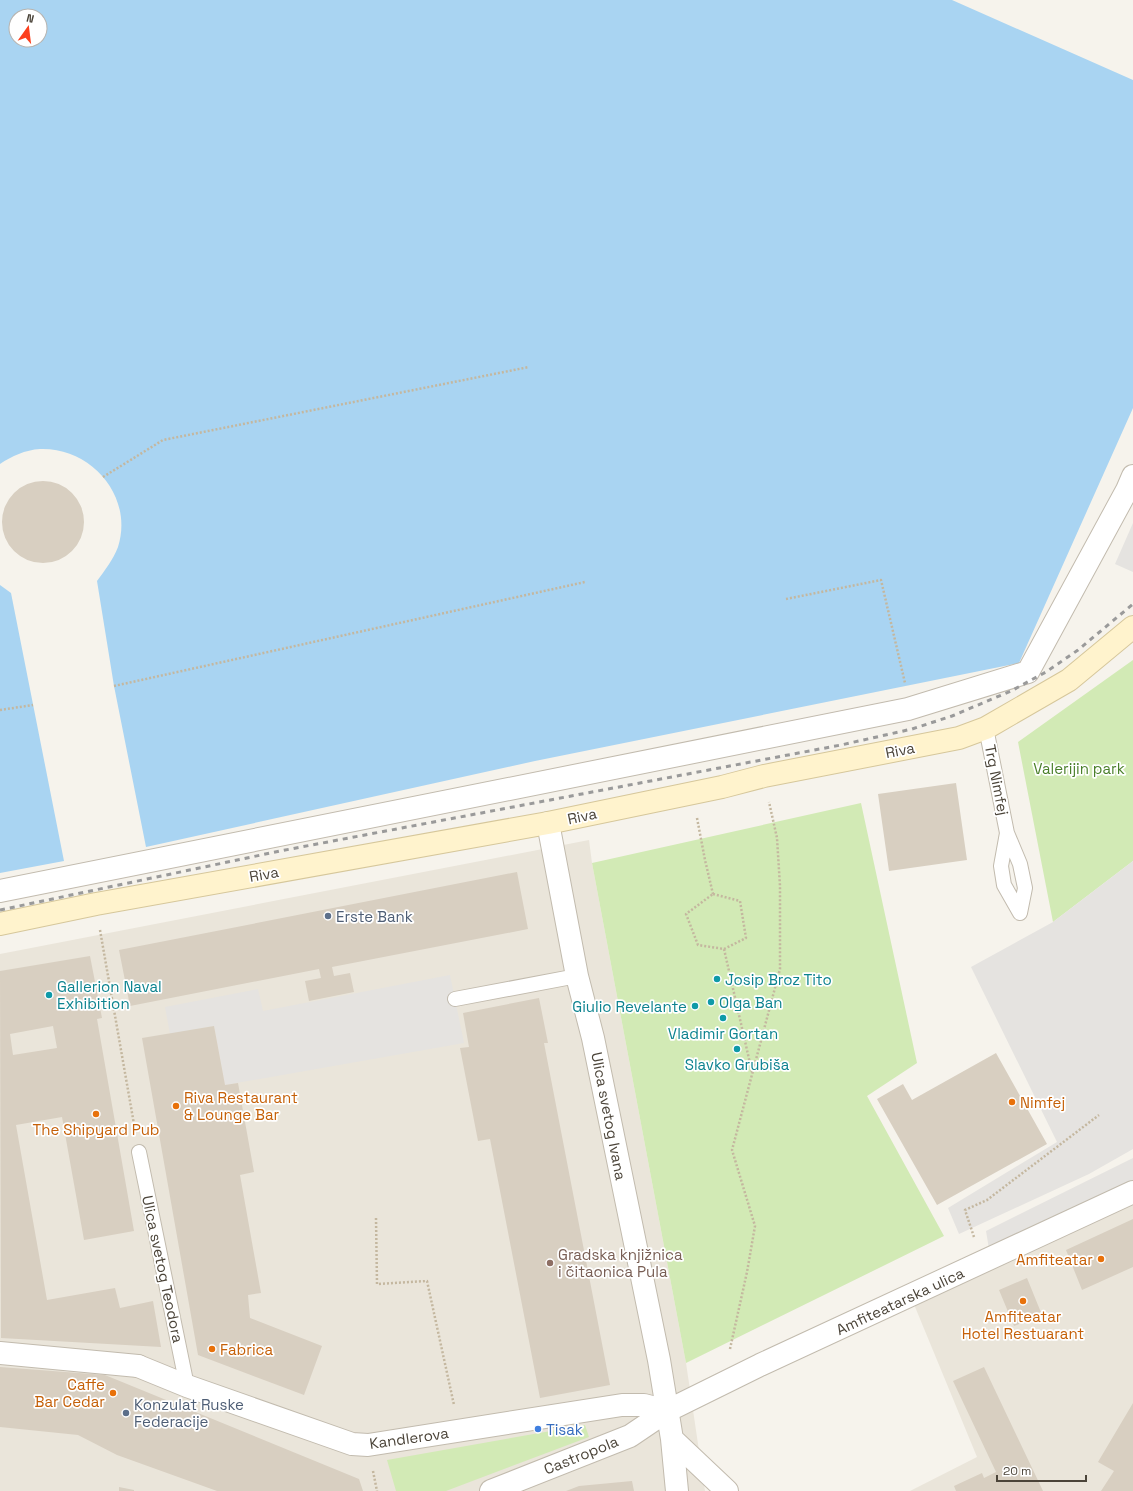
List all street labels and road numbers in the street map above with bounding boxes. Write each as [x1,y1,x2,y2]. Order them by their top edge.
street label: Riva [884,738,917,762]
street label: Trg Nimfej [981,743,1013,817]
street label: Riva [566,804,599,828]
street label: Riva [248,862,281,886]
street label: Ulica svetog Ivana [587,1050,631,1182]
street label: Ulica svetog Teodora [138,1194,188,1345]
street label: Amfiteatarska ulica [833,1263,967,1339]
street label: Kandlerova [368,1423,450,1453]
street label: Castropola [541,1431,621,1479]

